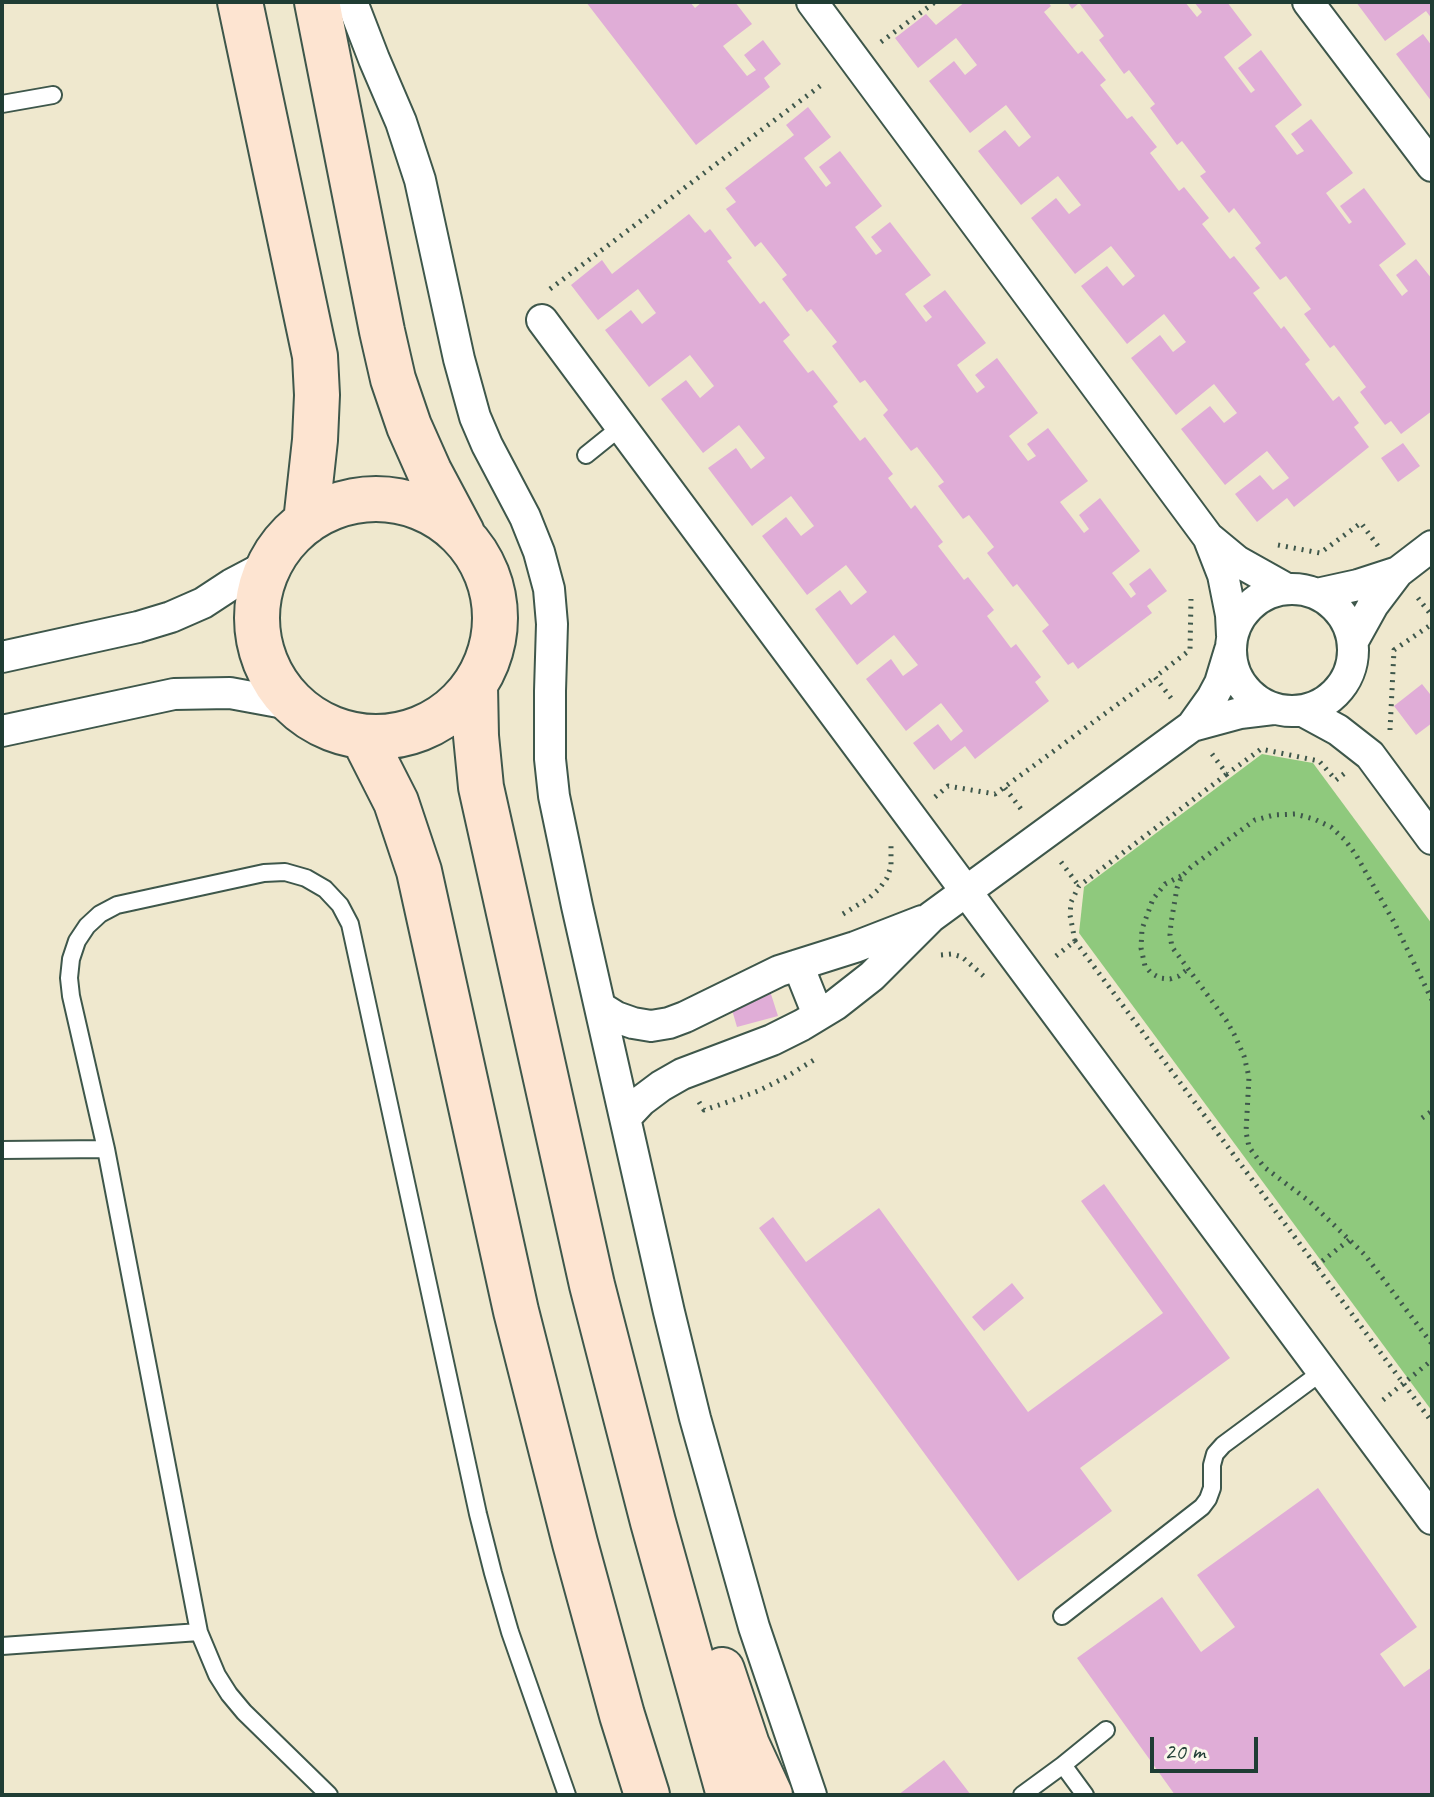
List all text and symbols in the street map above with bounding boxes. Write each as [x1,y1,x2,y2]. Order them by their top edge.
scale bar [1154,1721,1262,1771]
text: 20 m [1164,1736,1205,1766]

